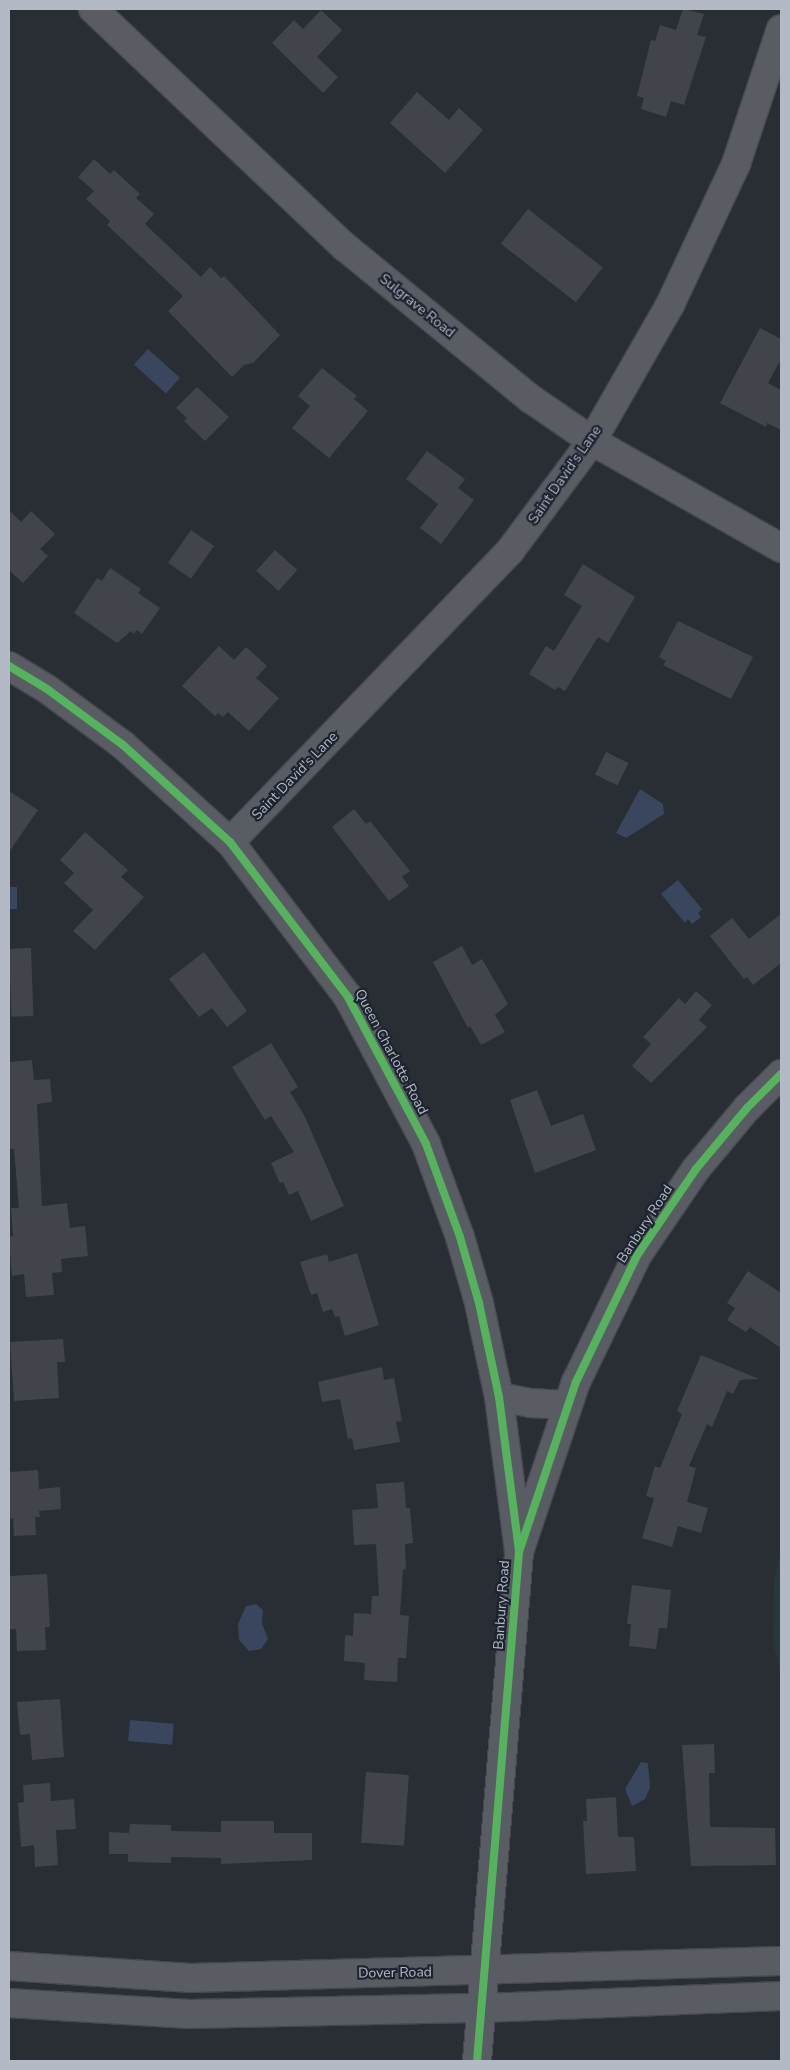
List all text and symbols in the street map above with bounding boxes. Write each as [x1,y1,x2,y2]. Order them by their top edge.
street label: Sulgrave Road [376,271,458,341]
street label: Saint David's Lane [525,423,605,527]
street label: Saint David's Lane [249,728,341,824]
street label: Queen Charlotte Road [351,986,431,1118]
street label: Banbury Road [614,1182,676,1266]
street label: Banbury Road [490,1560,514,1650]
street label: Dover Road [358,1964,432,1982]

